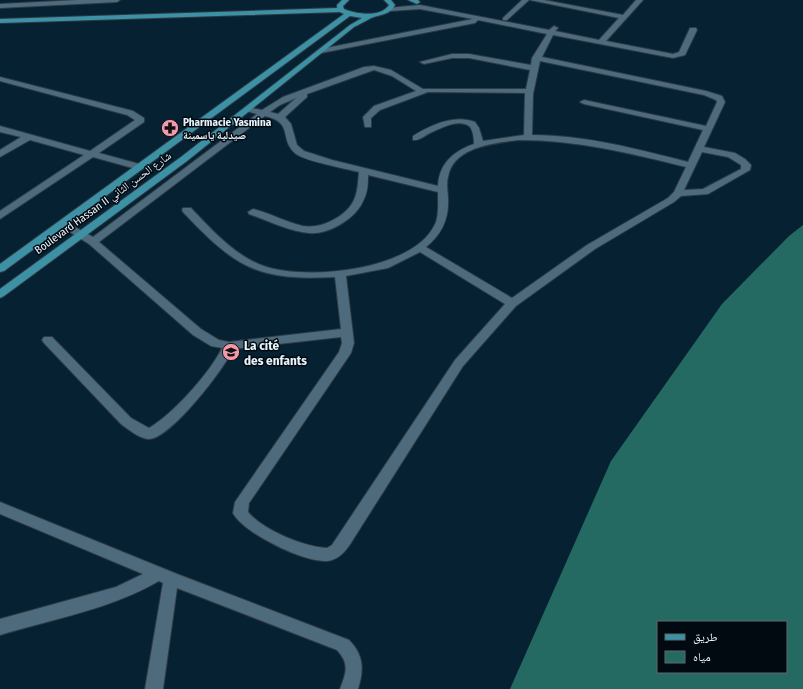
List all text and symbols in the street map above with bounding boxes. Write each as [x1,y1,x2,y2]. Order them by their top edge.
place label: Pharmacie Yasmina صيدلية ياسمينة [183,116,272,142]
pharmacy icon: Pharmacie Yasmina صيدلية ياسمينة [160,118,180,138]
street label: Boulevard Hassan II شارع الحسن الثاني [32,149,175,258]
place label: La cité des enfants [244,338,307,368]
school or university icon: La cité des enfants [221,342,241,362]
legend [657,621,787,673]
text: طريق [693,630,718,644]
text: مياه [693,650,711,664]

